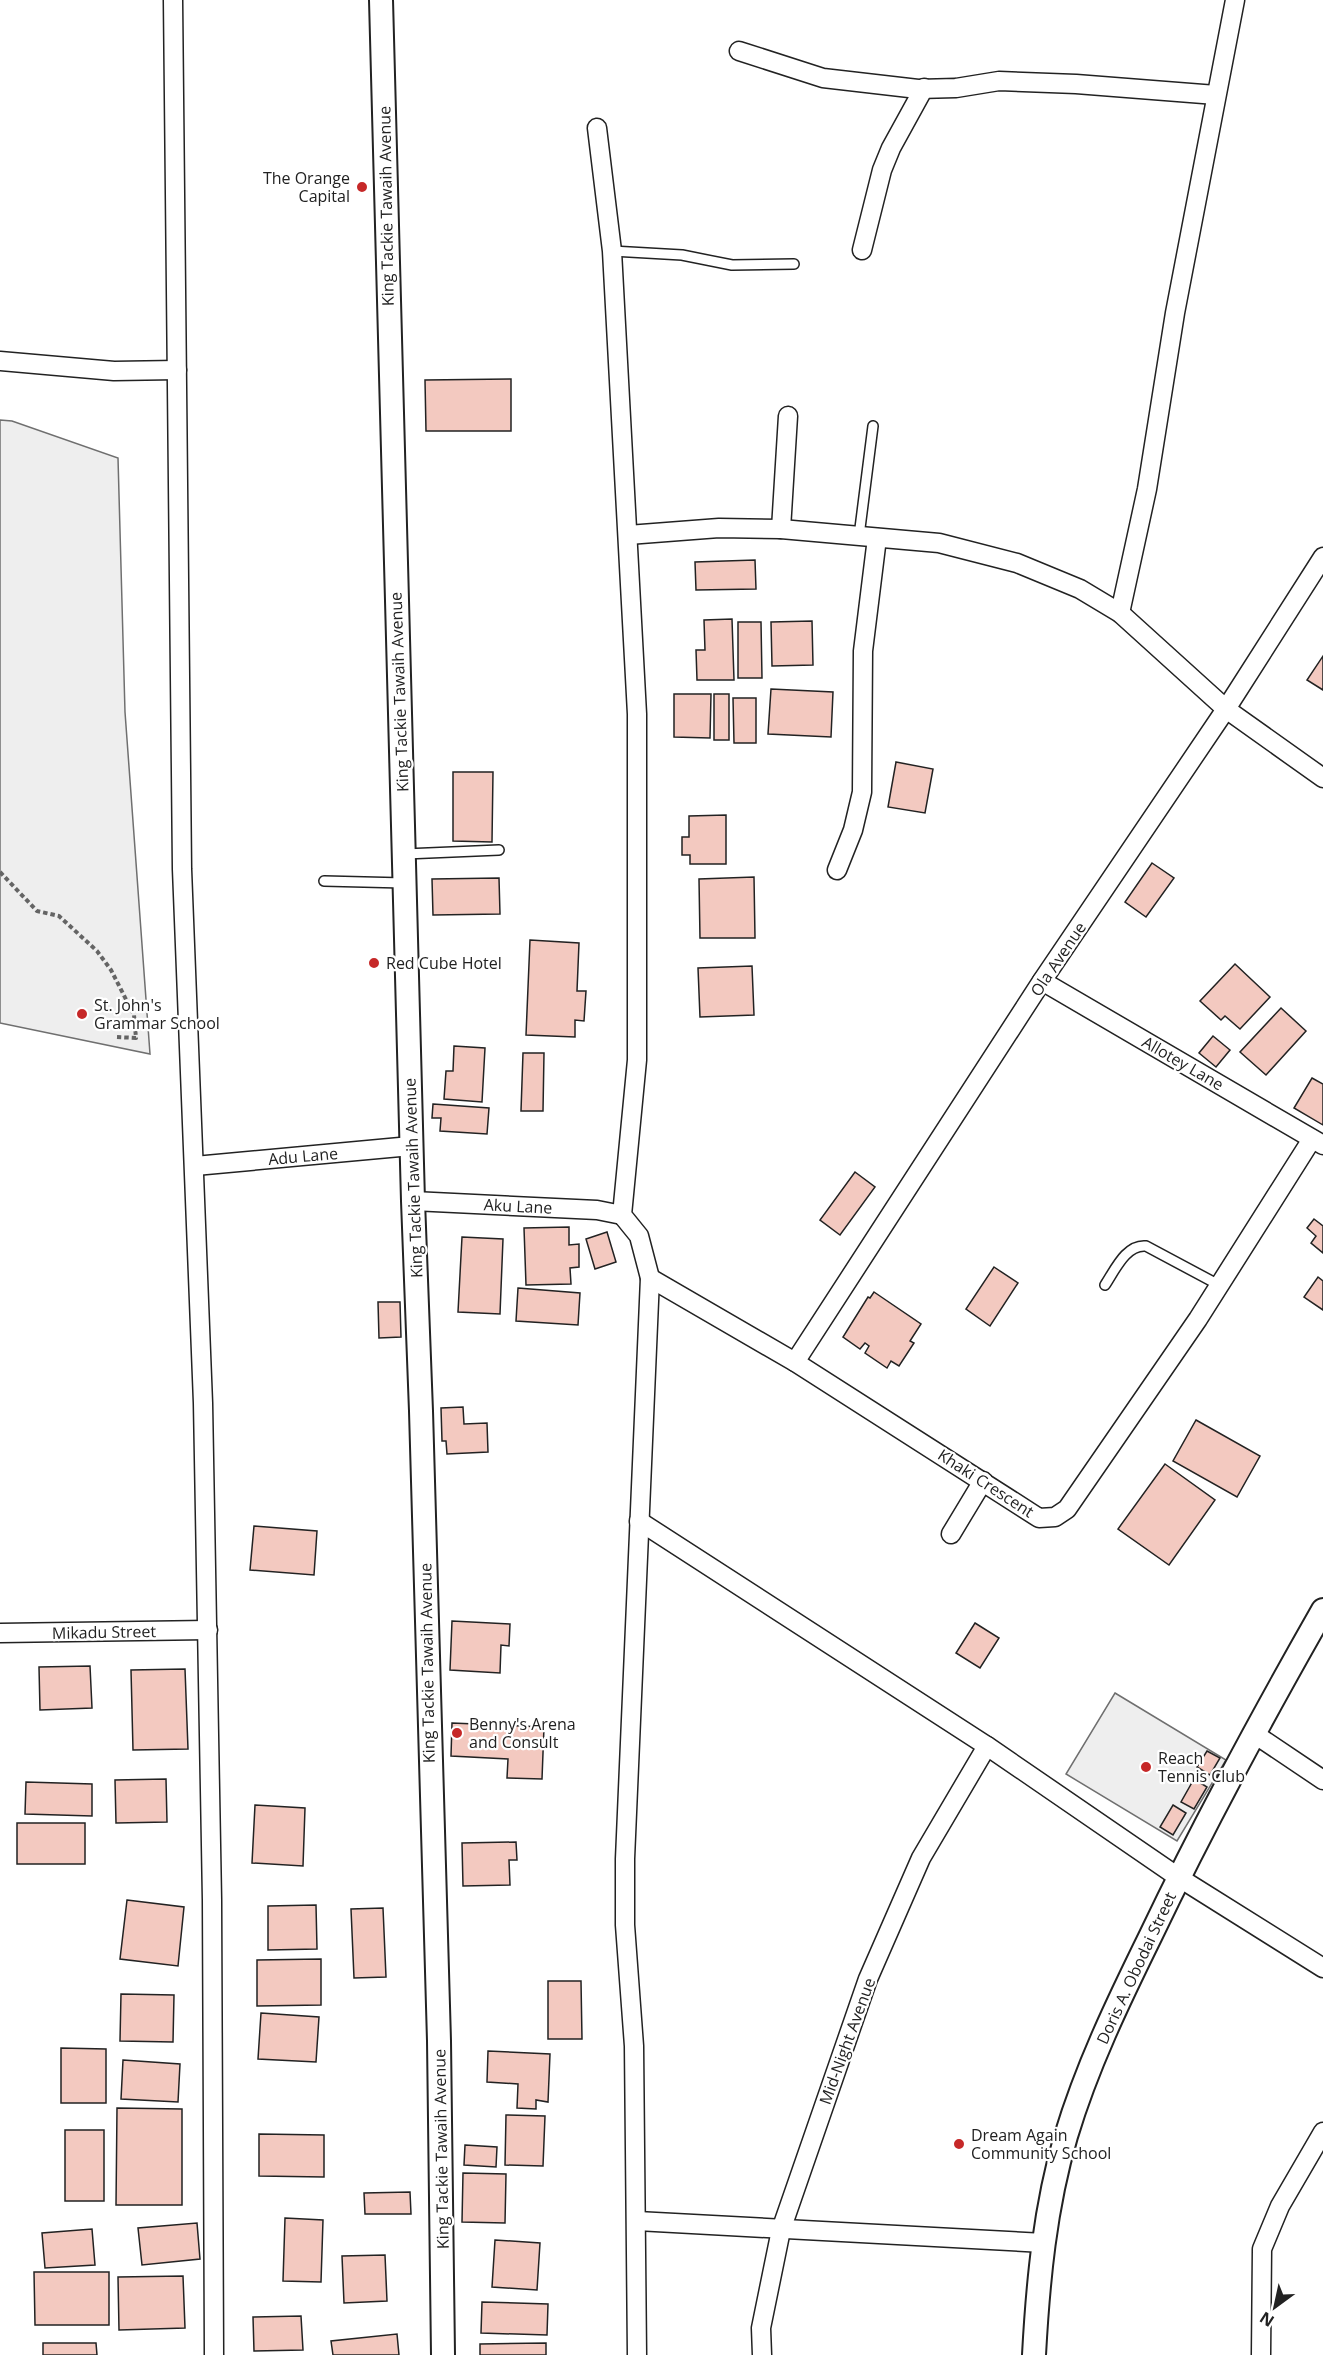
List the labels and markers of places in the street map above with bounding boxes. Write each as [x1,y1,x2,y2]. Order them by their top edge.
place label: The Orange Capital [263,167,350,207]
marker: The Orange Capital [355,180,369,194]
place label: Red Cube Hotel [386,952,502,974]
marker: Red Cube Hotel [367,956,381,970]
place label: St. John's Grammar School [94,994,220,1034]
marker: St. John's Grammar School [75,1007,89,1021]
place label: Benny's Arena and Consult [469,1713,576,1753]
marker: Benny's Arena and Consult [450,1726,464,1740]
place label: Reach Tennis Club [1158,1747,1245,1787]
marker: Reach Tennis Club [1139,1760,1153,1774]
place label: Dream Again Community School [971,2124,1111,2164]
marker: Dream Again Community School [952,2137,966,2151]

